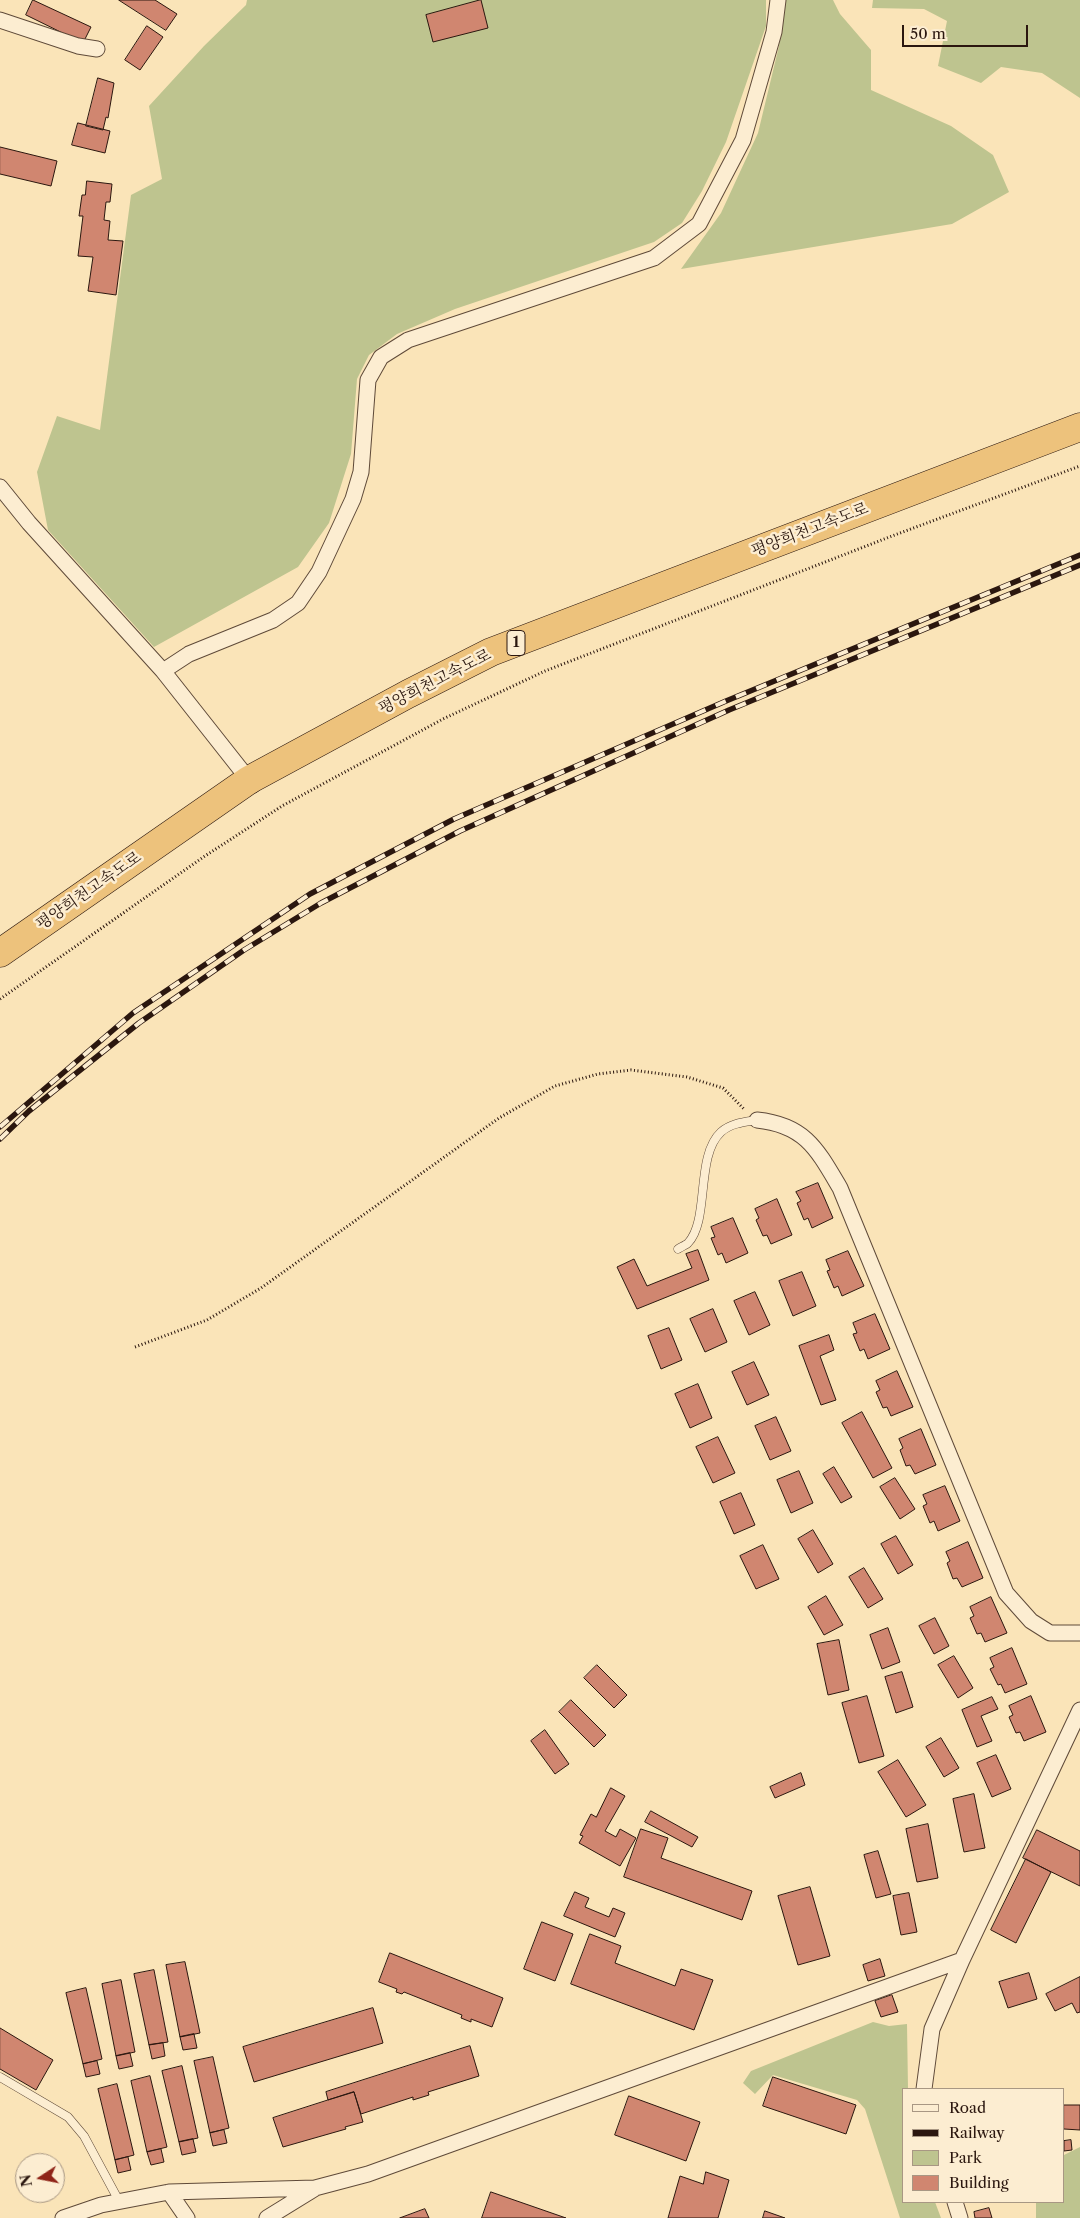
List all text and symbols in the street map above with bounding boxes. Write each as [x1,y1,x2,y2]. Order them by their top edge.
scale bar [905,15,1031,47]
text: 50 m [910,24,946,43]
street label: 평양희천고속도로 [749,499,871,561]
road number: 1 [507,630,525,656]
street label: 평양희천고속도로 [376,645,494,719]
street label: 평양희천고속도로 [33,848,145,934]
legend [902,2088,1065,2203]
text: Road [949,2098,986,2117]
text: Railway [949,2123,1005,2142]
text: Park [949,2148,982,2167]
north arrow [15,2153,65,2203]
text: N [16,2173,36,2188]
text: Building [949,2173,1009,2192]

